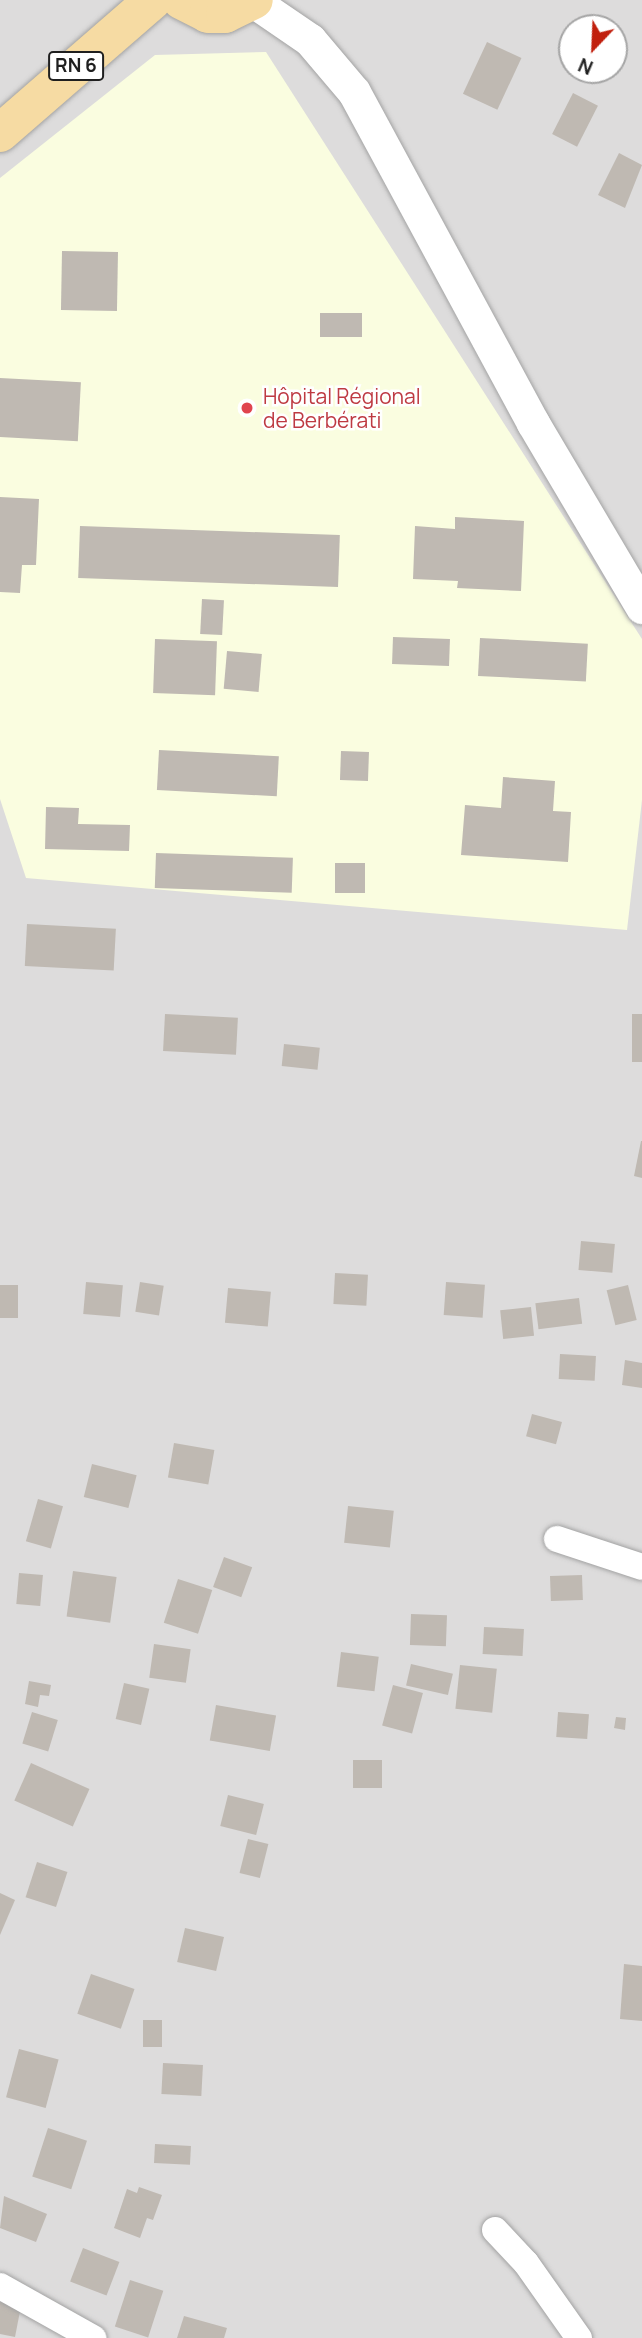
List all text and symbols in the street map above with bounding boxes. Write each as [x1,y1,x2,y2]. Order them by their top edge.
north arrow [558,14,628,84]
road number: RN 6 [48,50,104,82]
text: N [574,52,597,81]
place label: Hôpital Régional de Berbérati [263,383,421,433]
marker: Hôpital Régional de Berbérati [237,398,257,418]

